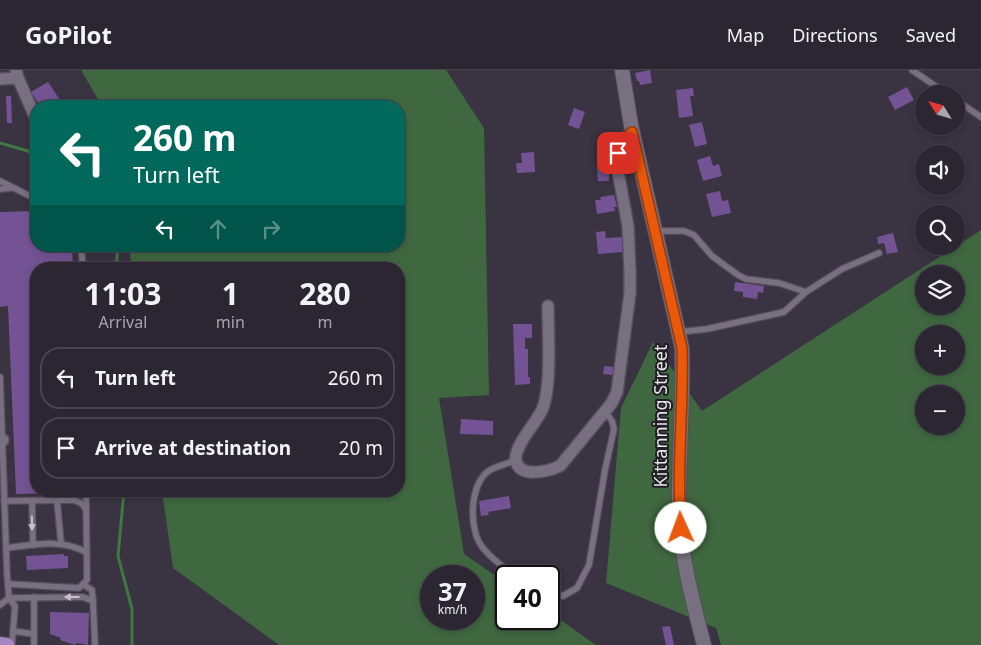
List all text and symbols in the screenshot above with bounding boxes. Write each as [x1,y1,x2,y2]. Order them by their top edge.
text: GoPilot [25,18,112,51]
text: Map [727,23,764,47]
text: Directions [792,23,878,47]
text: Saved [906,23,956,47]
north arrow [915,85,965,135]
map controls [915,85,965,435]
text: 260 m [133,114,236,161]
icon: left [50,120,115,185]
pin [597,132,639,174]
icon: arrive [604,139,632,167]
button: sound [915,145,965,195]
text: Turn left [133,159,220,189]
button: search [915,205,965,255]
icon: left [151,215,179,243]
icon: ahead [204,215,232,243]
icon: right [257,215,285,243]
button: layers [915,265,965,315]
text: 11:03 [84,273,161,314]
text: 1 [222,273,239,314]
text: 280 [299,273,351,314]
text: Arrival [98,311,147,333]
text: min [216,311,245,333]
text: m [317,311,332,333]
button: + [915,325,965,375]
street label: Kittanning Street [648,344,672,487]
icon: left [52,364,80,392]
text: Turn left [95,365,176,391]
text: 260 m [328,365,383,391]
button: − [915,385,965,435]
icon: arrive [52,434,80,462]
text: Arrive at destination [95,435,291,461]
text: 20 m [339,435,383,461]
position arrow [654,501,706,553]
one-way arrow [29,515,37,531]
speed limit sign: 40 [495,565,560,630]
text: 37 [438,574,467,608]
one-way arrow [64,593,80,601]
text: km/h [438,601,467,618]

